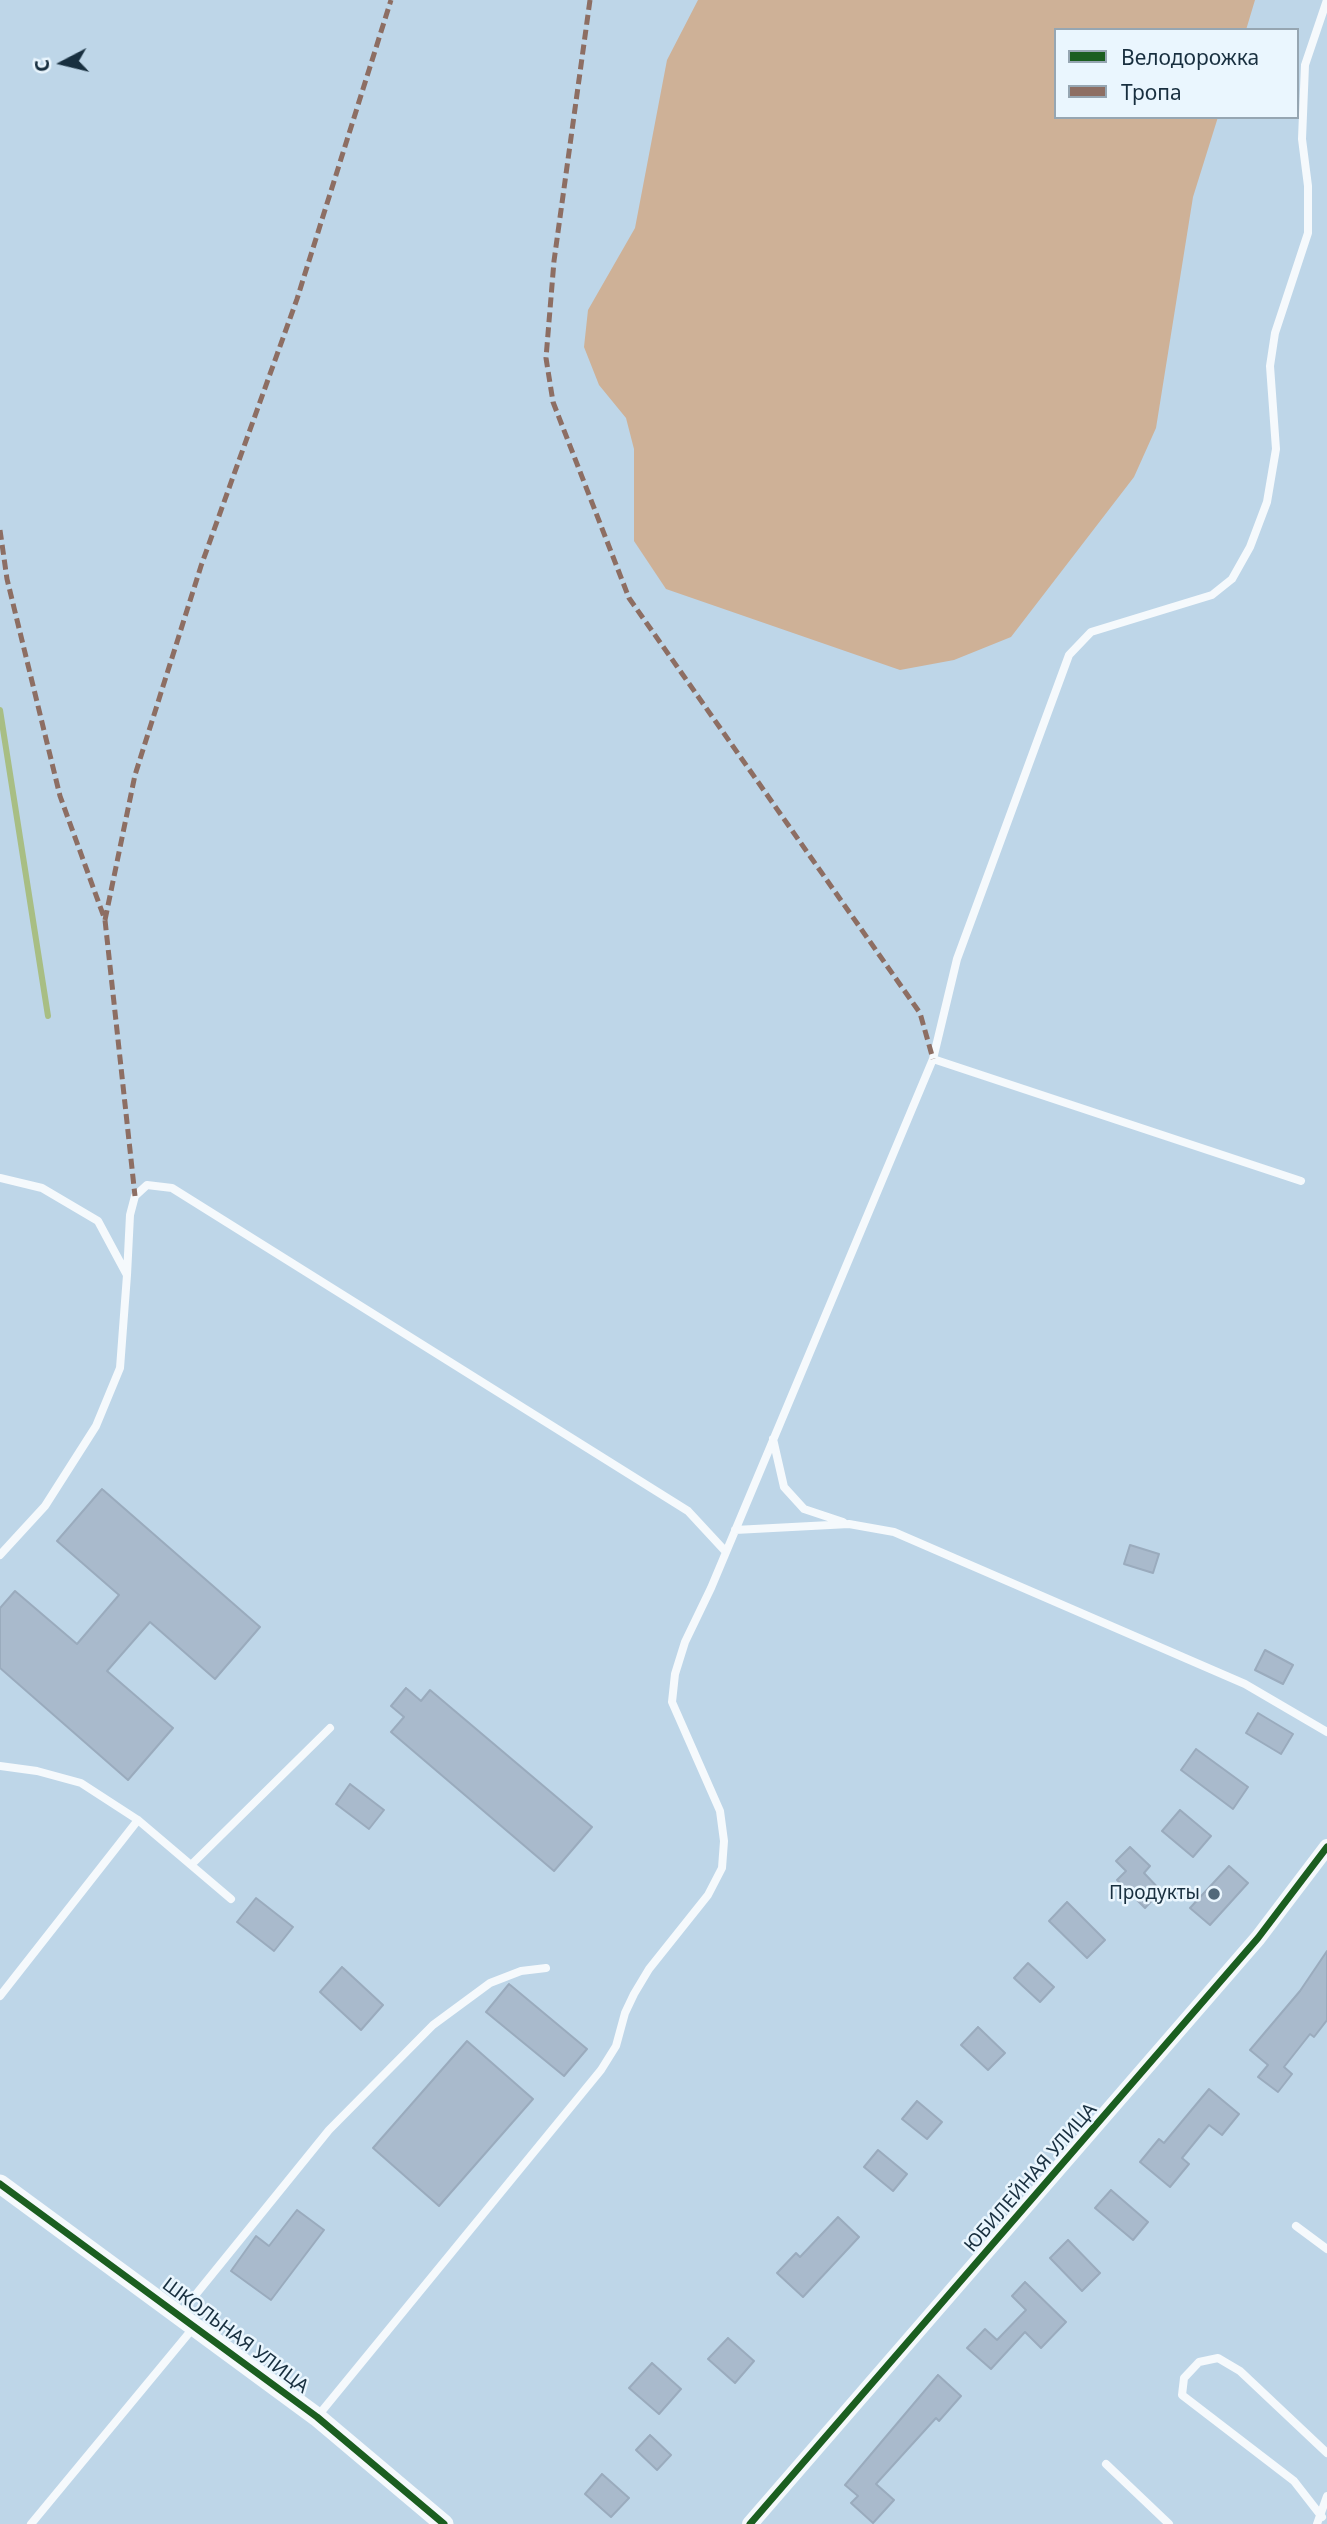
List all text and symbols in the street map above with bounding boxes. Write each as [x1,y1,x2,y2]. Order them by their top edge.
north arrow [28,28,98,98]
legend [1054,28,1299,119]
text: Велодорожка [1121,43,1259,71]
text: С [29,58,56,73]
text: Тропа [1121,78,1182,106]
place label: Продукты [1109,1883,1200,1905]
marker: Продукты [1206,1886,1222,1902]
street label: ЮБИЛЕЙНАЯ УЛИЦА [960,2099,1102,2257]
street label: ШКОЛЬНАЯ УЛИЦА [157,2274,313,2398]

